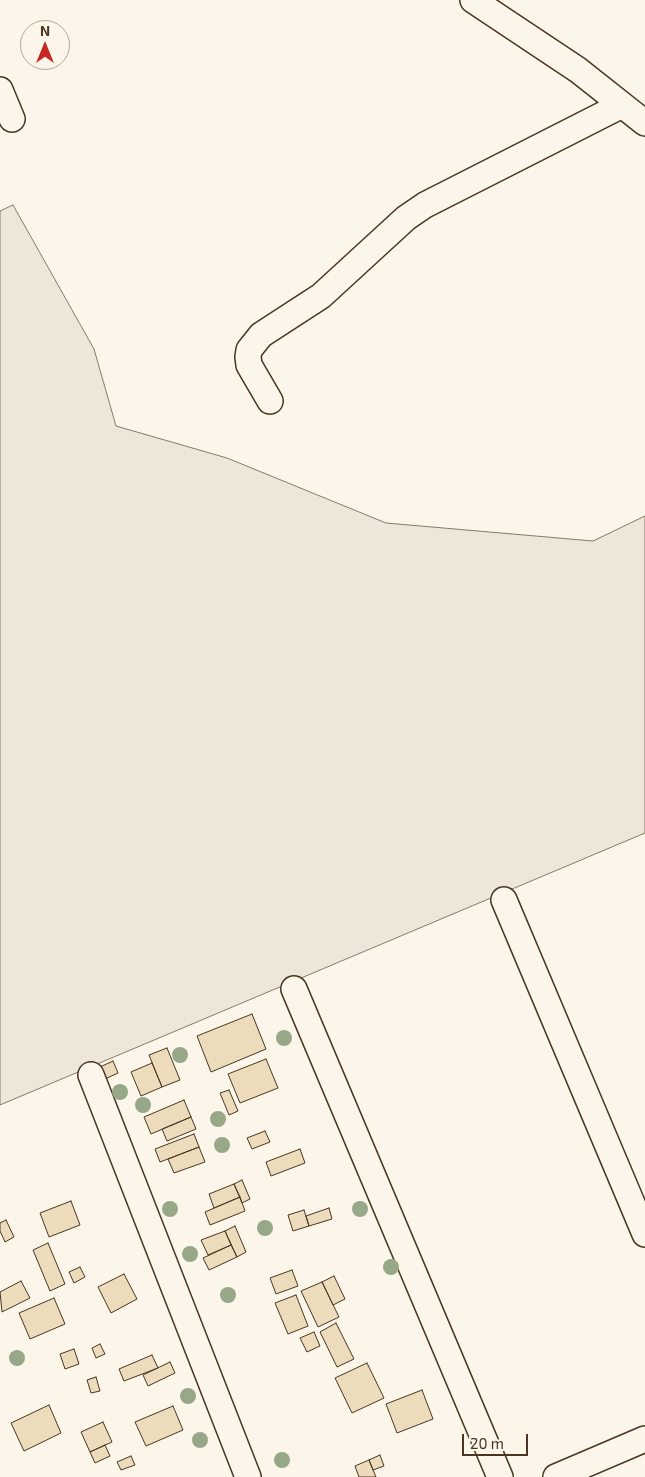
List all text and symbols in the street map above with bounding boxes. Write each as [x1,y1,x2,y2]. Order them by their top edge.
north arrow [20,20,70,70]
text: N [40,22,50,39]
scale bar [465,1424,531,1456]
text: 20 m [470,1434,504,1452]

